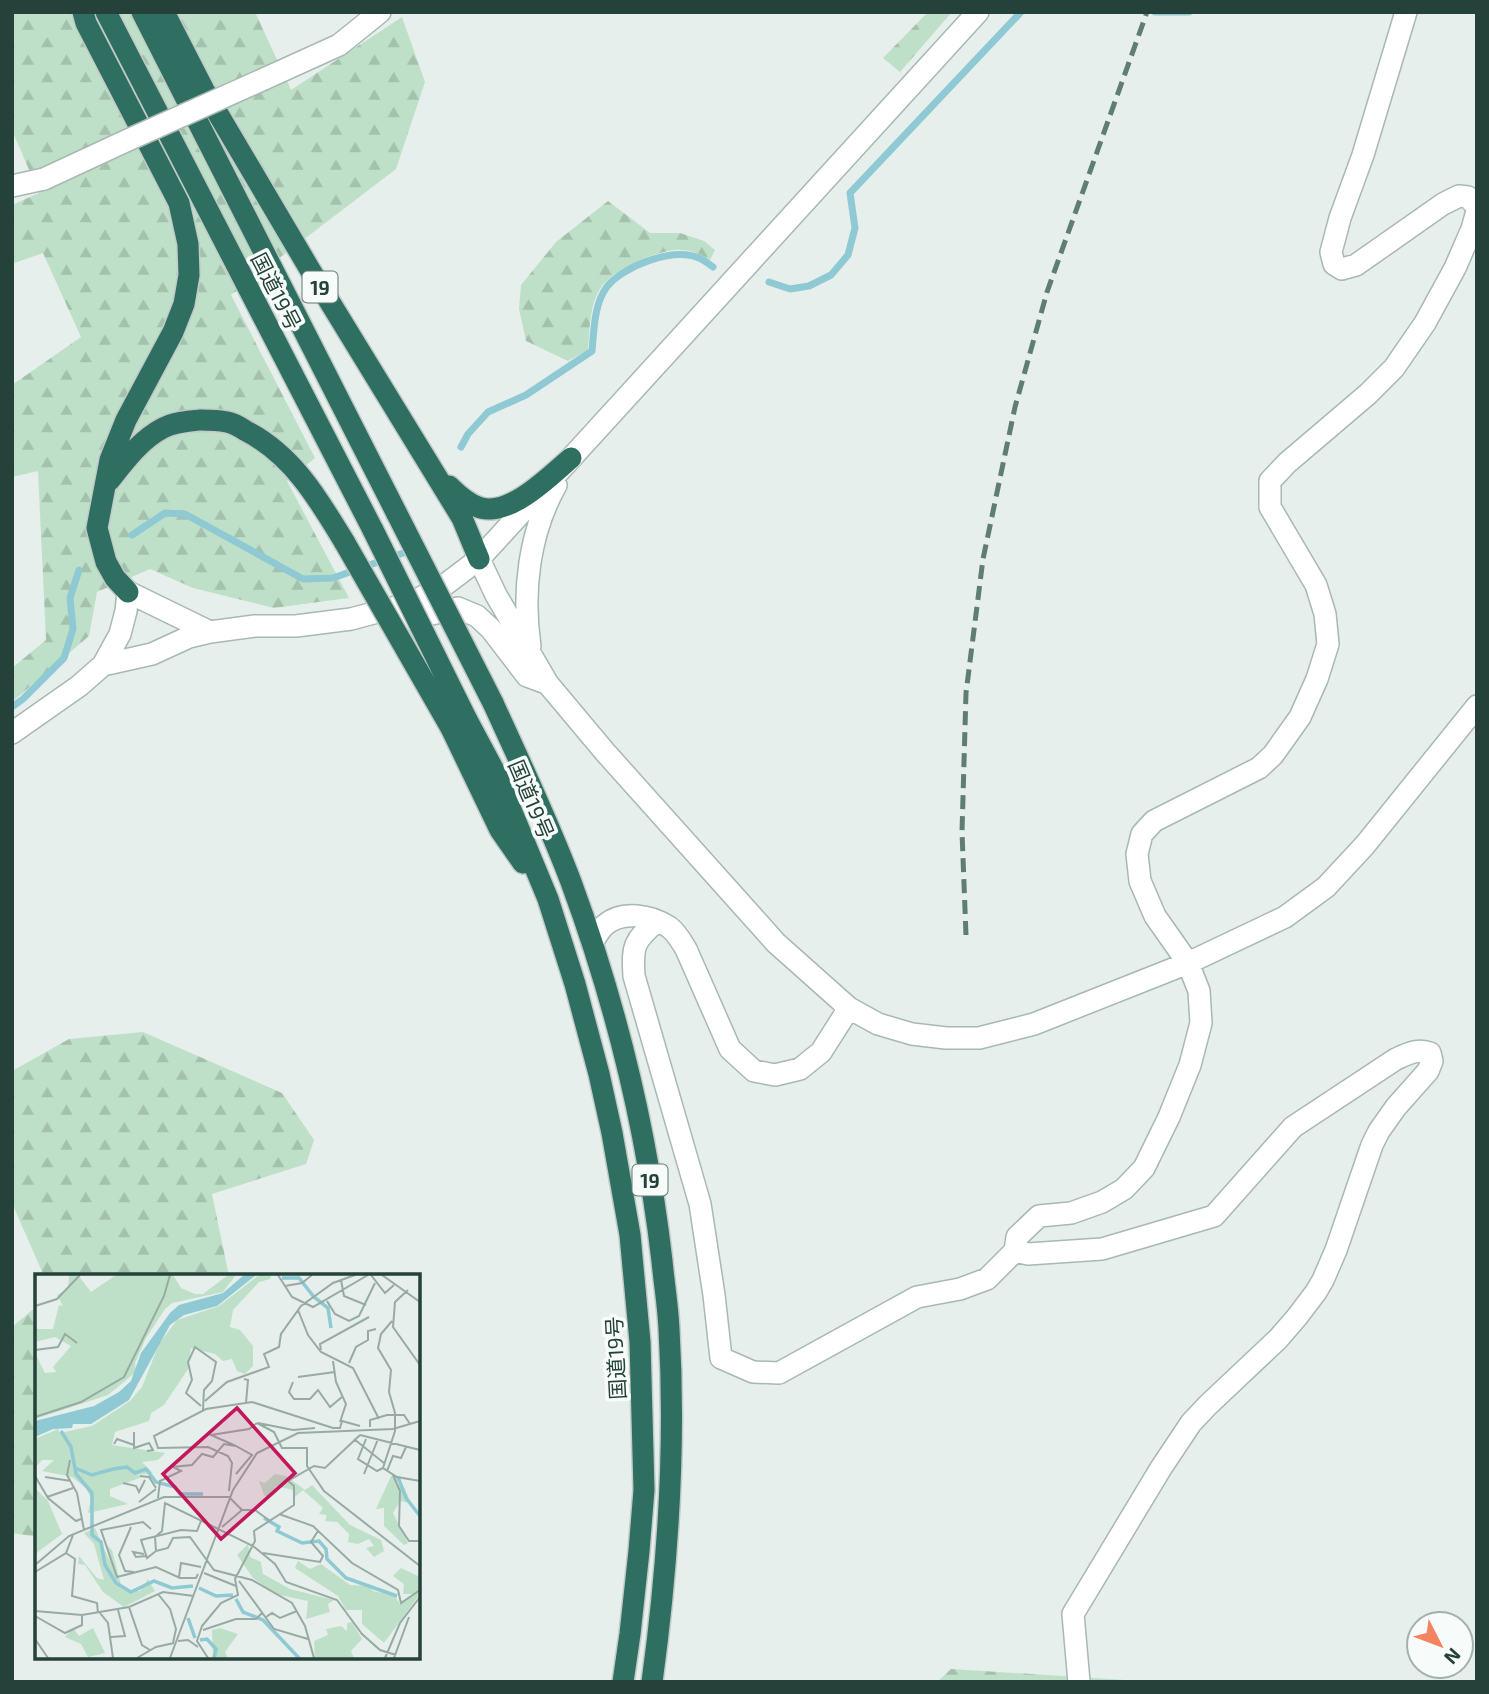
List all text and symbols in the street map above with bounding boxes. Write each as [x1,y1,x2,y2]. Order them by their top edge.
street label: 国道19号 [247,248,307,334]
road number: 19 [302,272,338,302]
street label: 国道19号 [504,756,560,842]
road number: 19 [632,1164,668,1196]
inset map [35,1274,420,1659]
street label: 国道19号 [600,1316,630,1400]
north arrow [1405,1610,1475,1680]
text: N [1440,1644,1466,1670]

